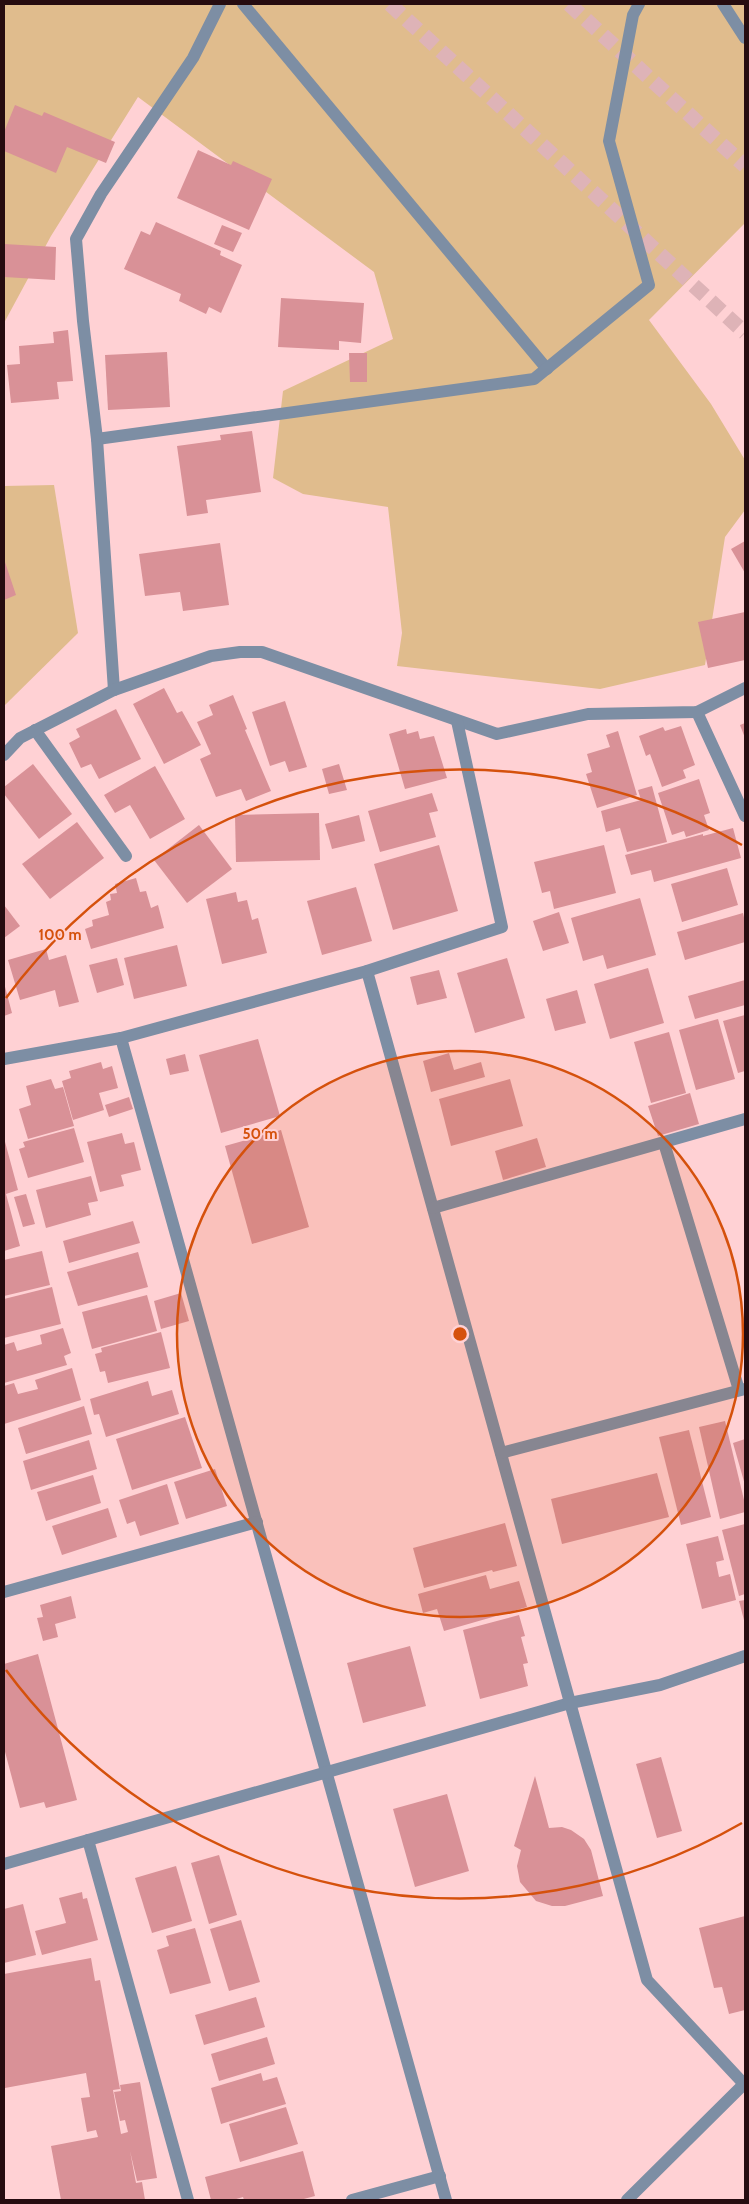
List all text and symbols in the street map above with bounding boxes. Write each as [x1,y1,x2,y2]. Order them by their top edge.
text: 100 m [38,926,82,944]
text: 50 m [242,1125,278,1143]
centre of rings [451,1325,469,1343]

